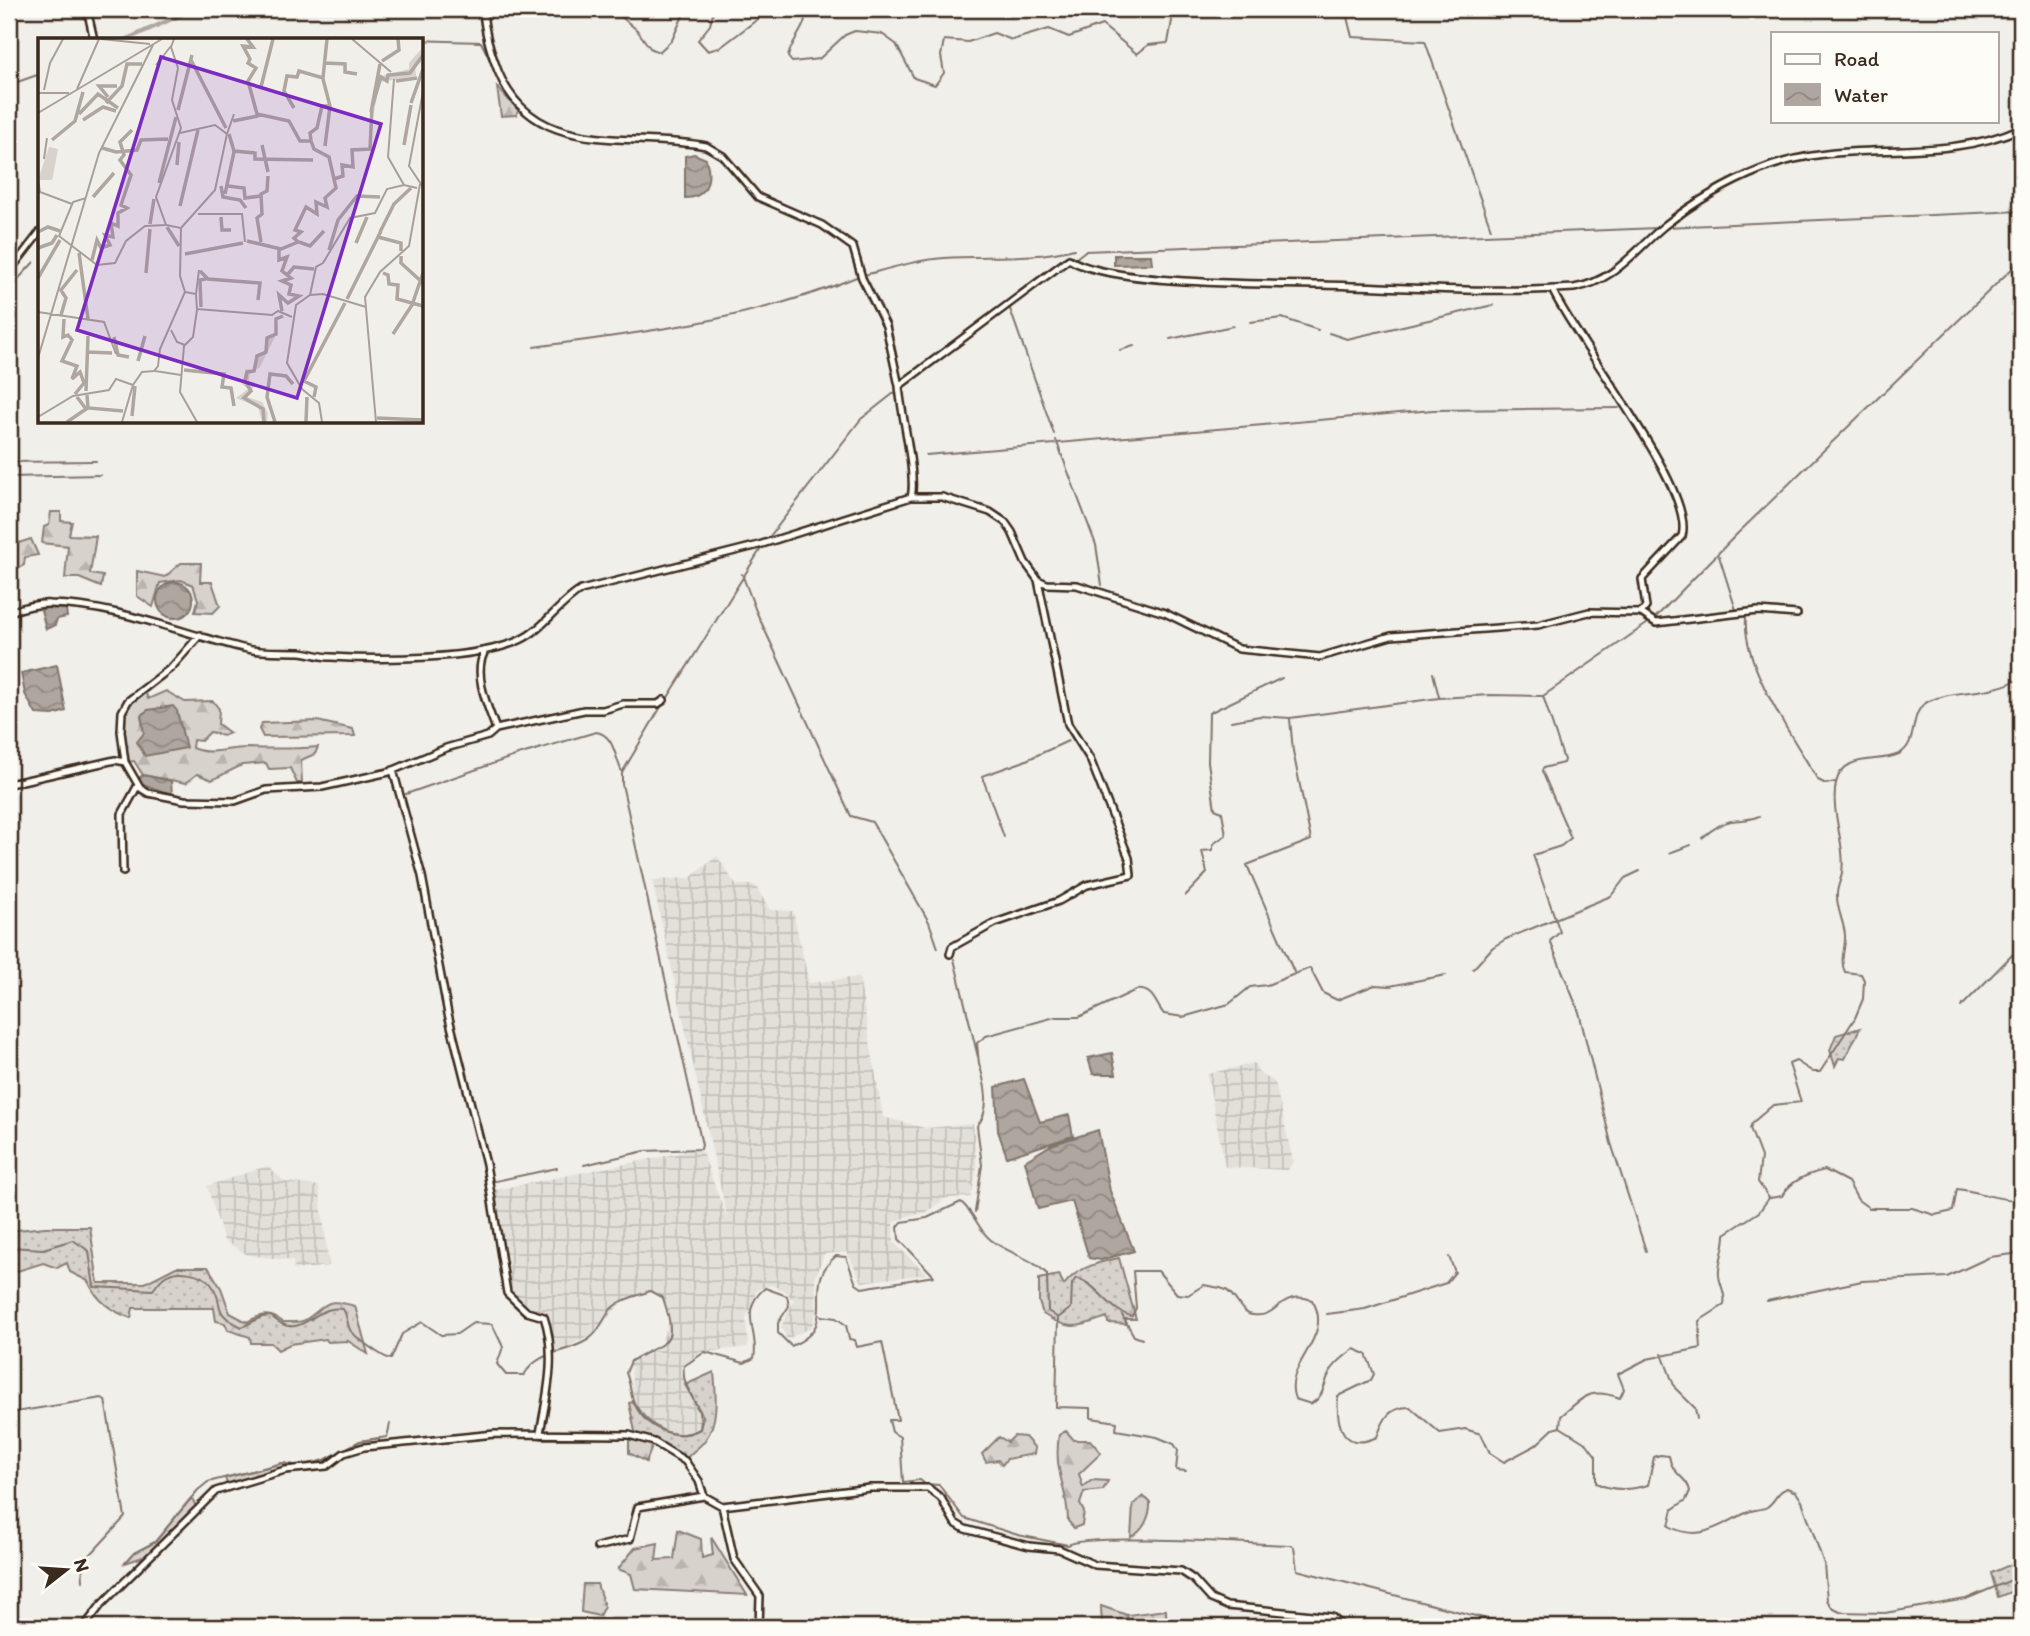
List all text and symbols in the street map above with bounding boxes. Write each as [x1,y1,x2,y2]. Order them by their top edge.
legend [1771,32,1998,122]
inset map [38,38,424,424]
text: Road [1834,46,1880,71]
text: Water [1834,82,1888,107]
north arrow [32,1534,102,1604]
text: N [69,1556,95,1575]

